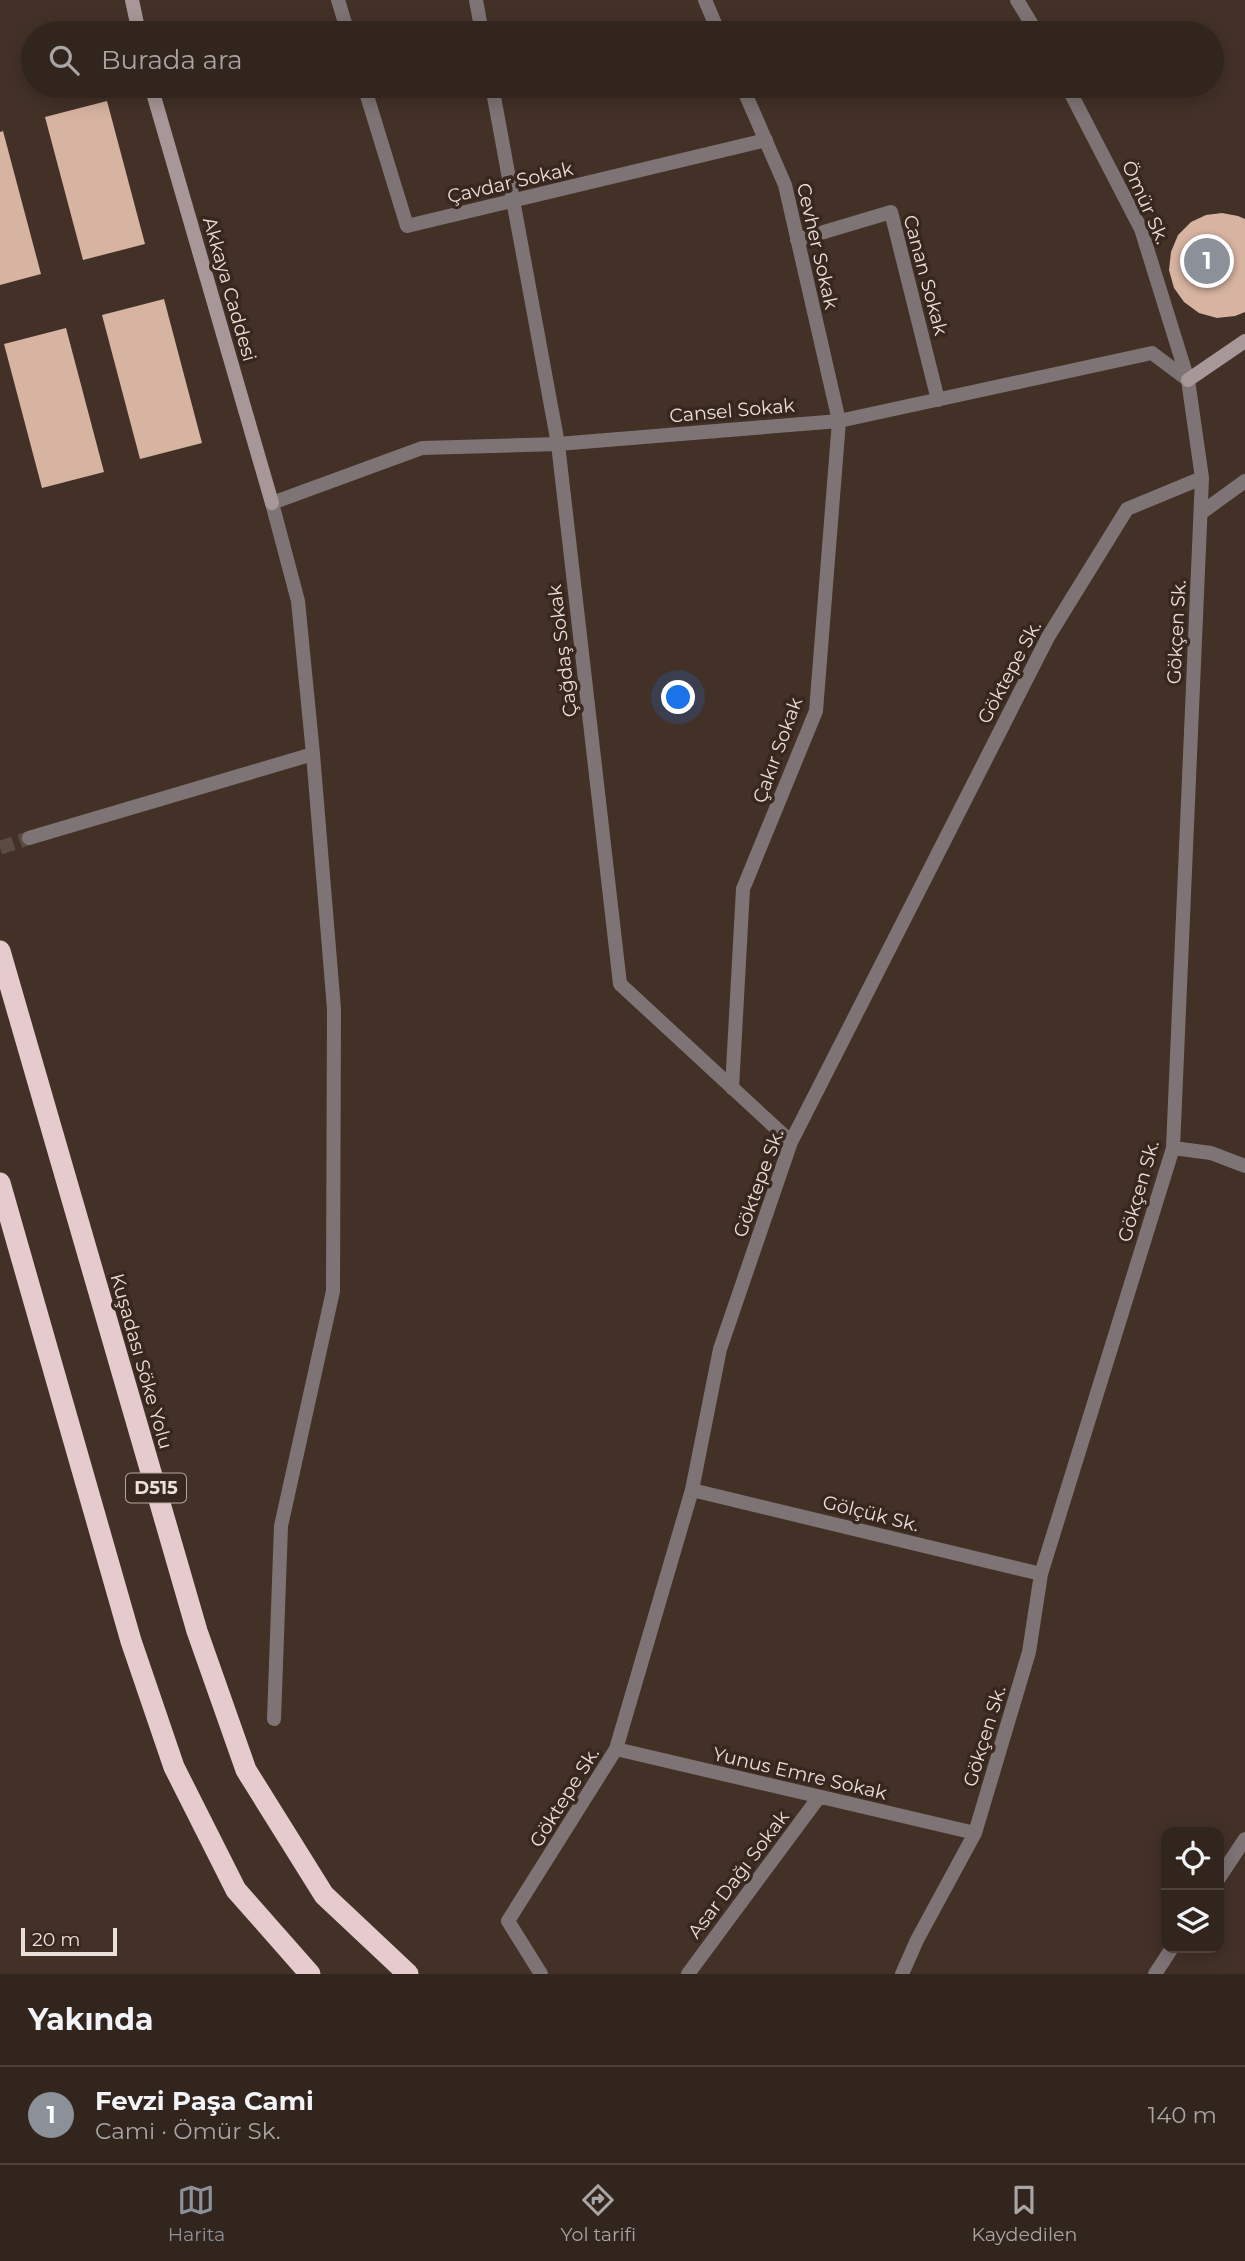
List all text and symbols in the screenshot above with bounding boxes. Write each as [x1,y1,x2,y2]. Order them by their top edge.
search box [21,21,1224,98]
icon: search [45,41,83,79]
text: Burada ara [101,44,243,76]
street label: Çavdar Sokak [445,157,576,208]
street label: Ömür Sk. [1117,157,1174,247]
street label: Cevher Sokak [792,181,843,312]
street label: Canan Sokak [898,212,953,338]
street label: Akkaya Caddesi [198,214,261,364]
pin: 1 [1184,235,1230,287]
street label: Cansel Sokak [668,394,796,427]
street label: Gökçen Sk. [1162,579,1191,685]
street label: Çağdaş Sokak [543,583,582,718]
street label: Göktepe Sk. [973,617,1046,728]
your location [661,680,695,714]
street label: Çakır Sokak [748,694,807,806]
street label: Göktepe Sk. [728,1126,789,1240]
street label: Gökçen Sk. [1113,1138,1164,1245]
street label: Kuşadası Söke Yolu [105,1271,178,1452]
road number: D515 [126,1474,186,1503]
street label: Gölçük Sk. [820,1490,922,1537]
street label: Gökçen Sk. [958,1683,1011,1790]
street label: Yunus Emre Sokak [711,1742,890,1805]
street label: Göktepe Sk. [525,1743,604,1851]
street label: Asar Dağı Sokak [683,1805,794,1943]
map controls [1161,1827,1224,1953]
button: locate [1161,1827,1224,1890]
button: layers [1161,1890,1224,1953]
scale bar [21,1925,117,1957]
text: 20 m [32,1928,80,1951]
text: Yakında [28,2001,154,2038]
text: Fevzi Paşa Cami [95,2085,314,2117]
text: 1 [46,2101,56,2129]
text: 140 m [1148,2101,1217,2129]
text: Cami · Ömür Sk. [95,2117,281,2145]
tab: Harita [168,2181,225,2246]
tab: Yol tarifi [561,2181,636,2246]
tab: Kaydedilen [971,2181,1077,2246]

